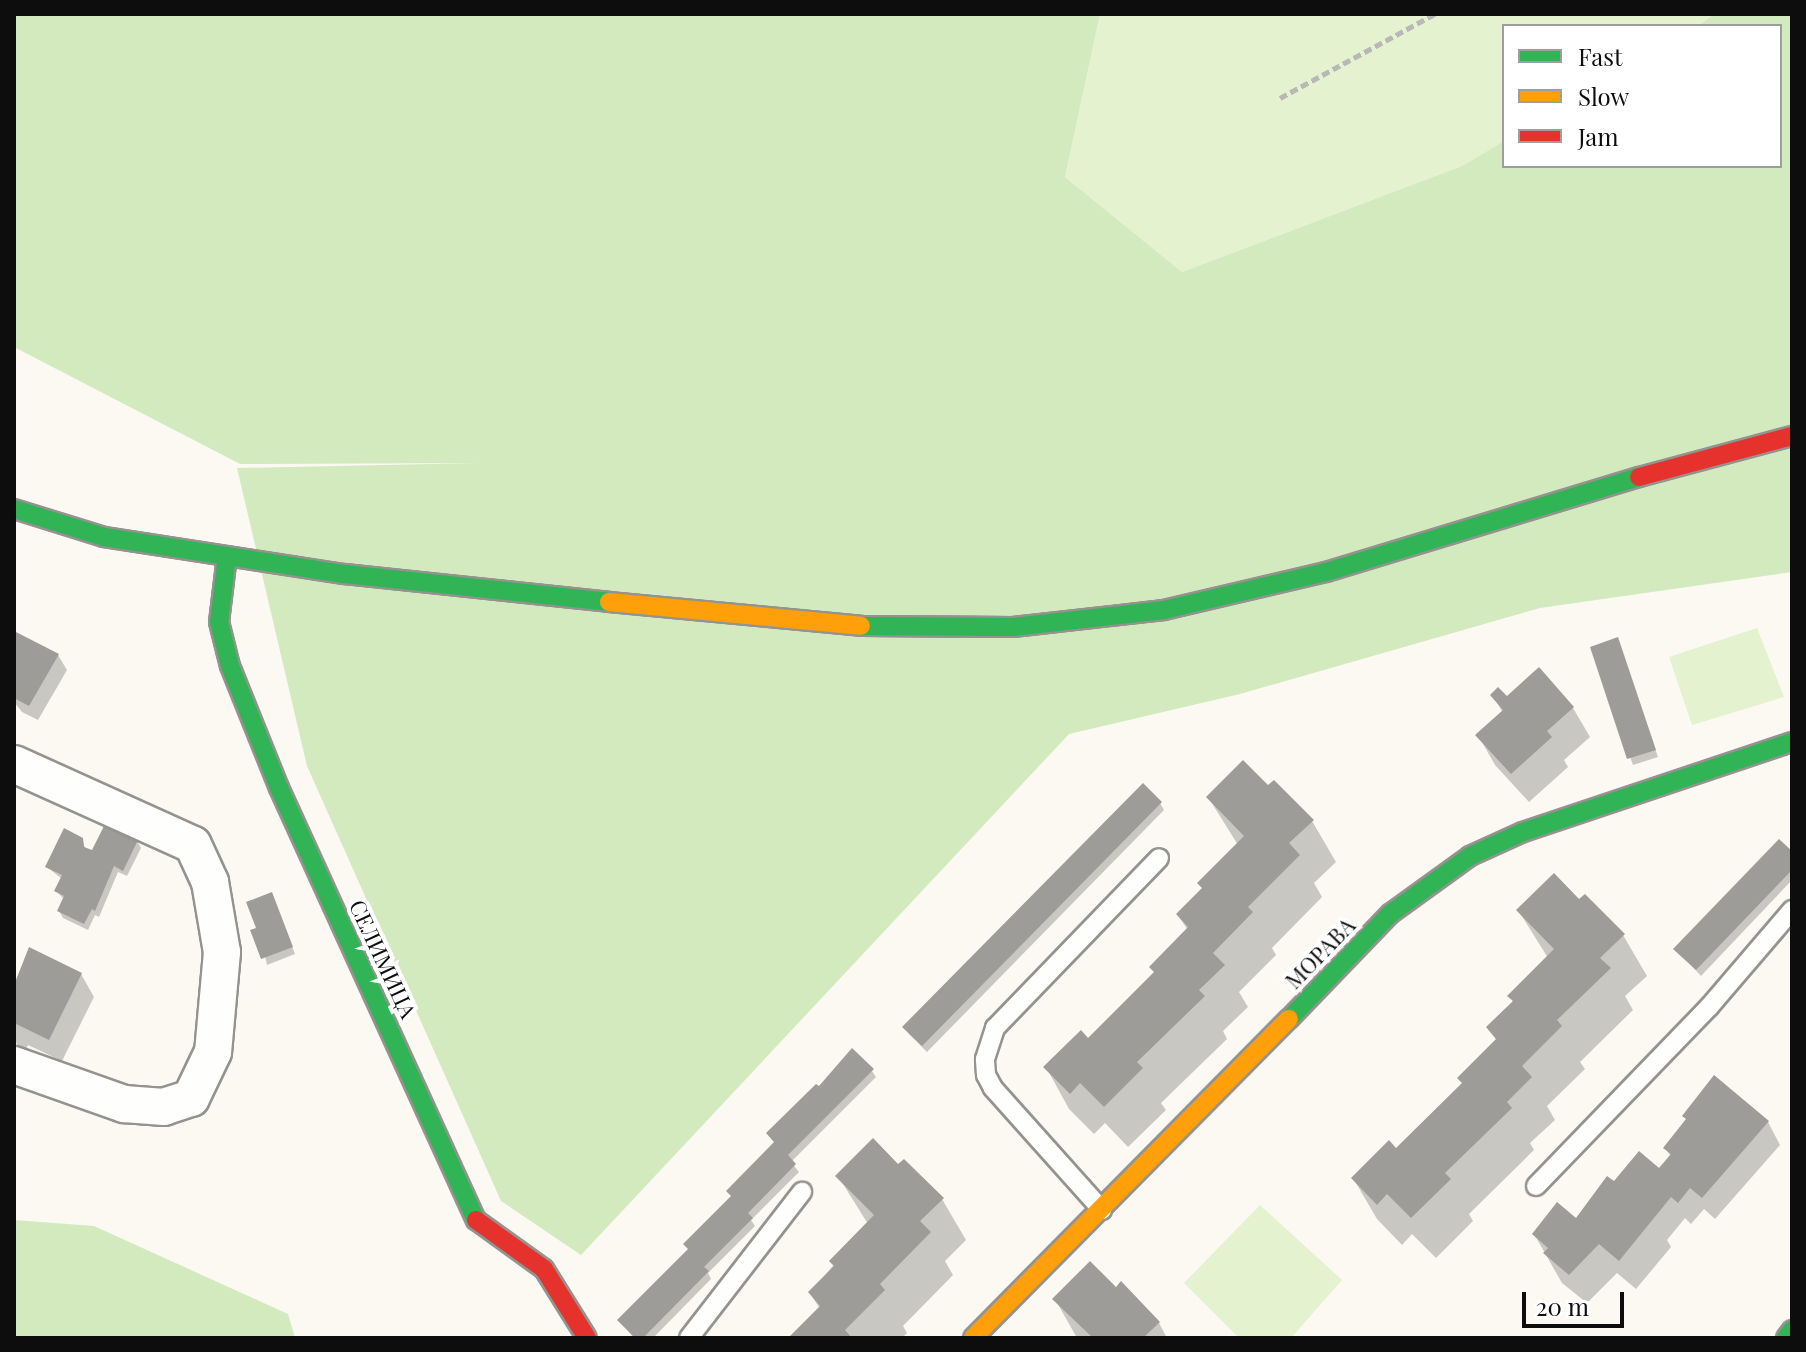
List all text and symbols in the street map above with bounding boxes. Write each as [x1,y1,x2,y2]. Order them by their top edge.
legend [1502,24,1782,168]
text: Fast [1578,40,1623,72]
text: Slow [1578,80,1629,112]
text: Jam [1578,120,1619,152]
street label: СЕЛИМИЦА [344,896,422,1022]
street label: МОРАВА [1280,912,1360,994]
scale bar [1526,1276,1628,1326]
text: 20 m [1536,1290,1589,1322]

